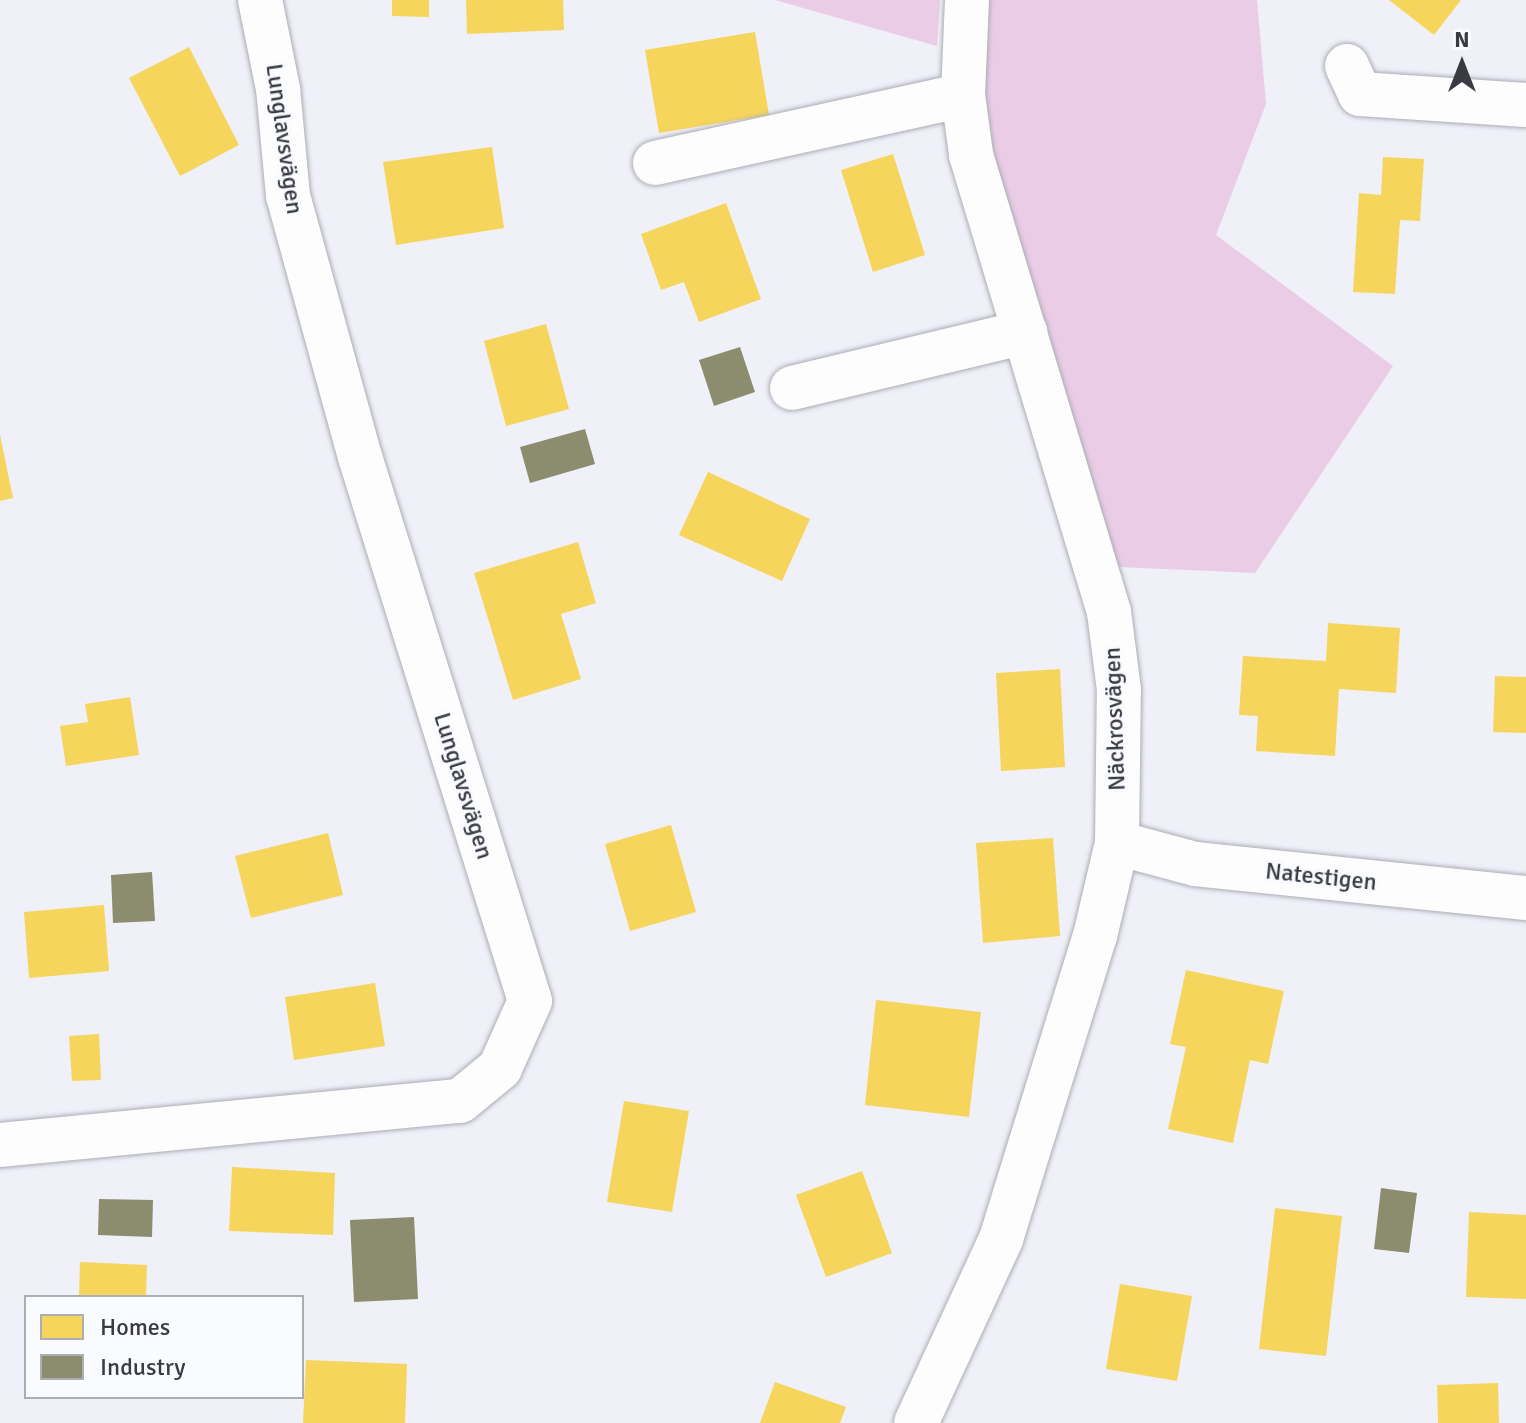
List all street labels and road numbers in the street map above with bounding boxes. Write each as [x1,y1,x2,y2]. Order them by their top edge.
street label: Lunglavsvägen [259,62,309,216]
street label: Näckrosvägen [1098,647,1132,791]
street label: Lunglavsvägen [427,709,499,863]
street label: Natestigen [1264,857,1378,897]

